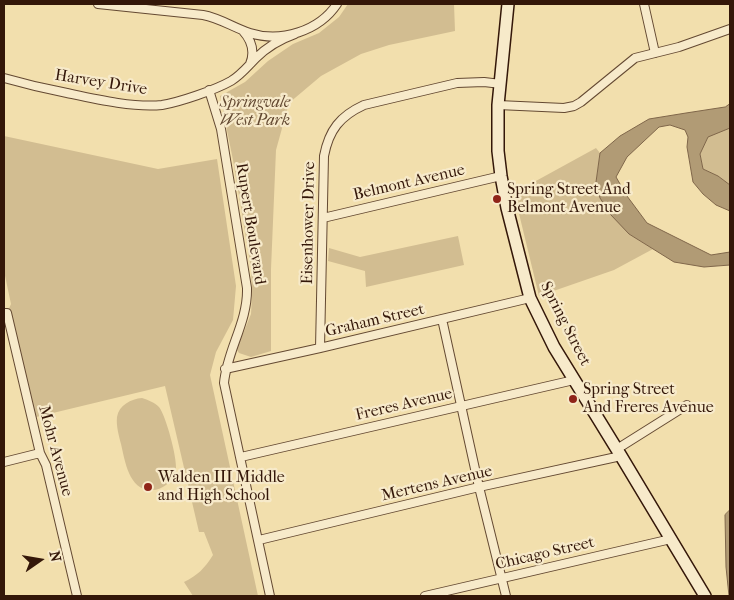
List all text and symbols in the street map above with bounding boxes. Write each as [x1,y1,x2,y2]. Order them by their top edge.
street label: Harvey Drive [53,66,149,100]
park label: Springvale West Park [220,93,290,131]
street label: Eisenhower Drive [298,161,320,285]
street label: Belmont Avenue [351,161,467,205]
street label: Rupert Boulevard [231,162,269,286]
place label: Spring Street And Belmont Avenue [507,180,631,218]
marker: Spring Street And Belmont Avenue [491,193,503,205]
street label: Spring Street [536,279,594,369]
street label: Graham Street [324,300,426,342]
place label: Spring Street And Freres Avenue [583,380,714,418]
street label: Freres Avenue [354,385,454,425]
marker: Spring Street And Freres Avenue [567,393,579,405]
street label: Mohr Avenue [34,403,76,499]
street label: Mertens Avenue [380,462,494,506]
place label: Walden III Middle and High School [158,468,285,506]
marker: Walden III Middle and High School [142,481,154,493]
street label: Chicago Street [494,533,596,575]
north arrow [15,535,65,585]
text: N [46,549,65,564]

